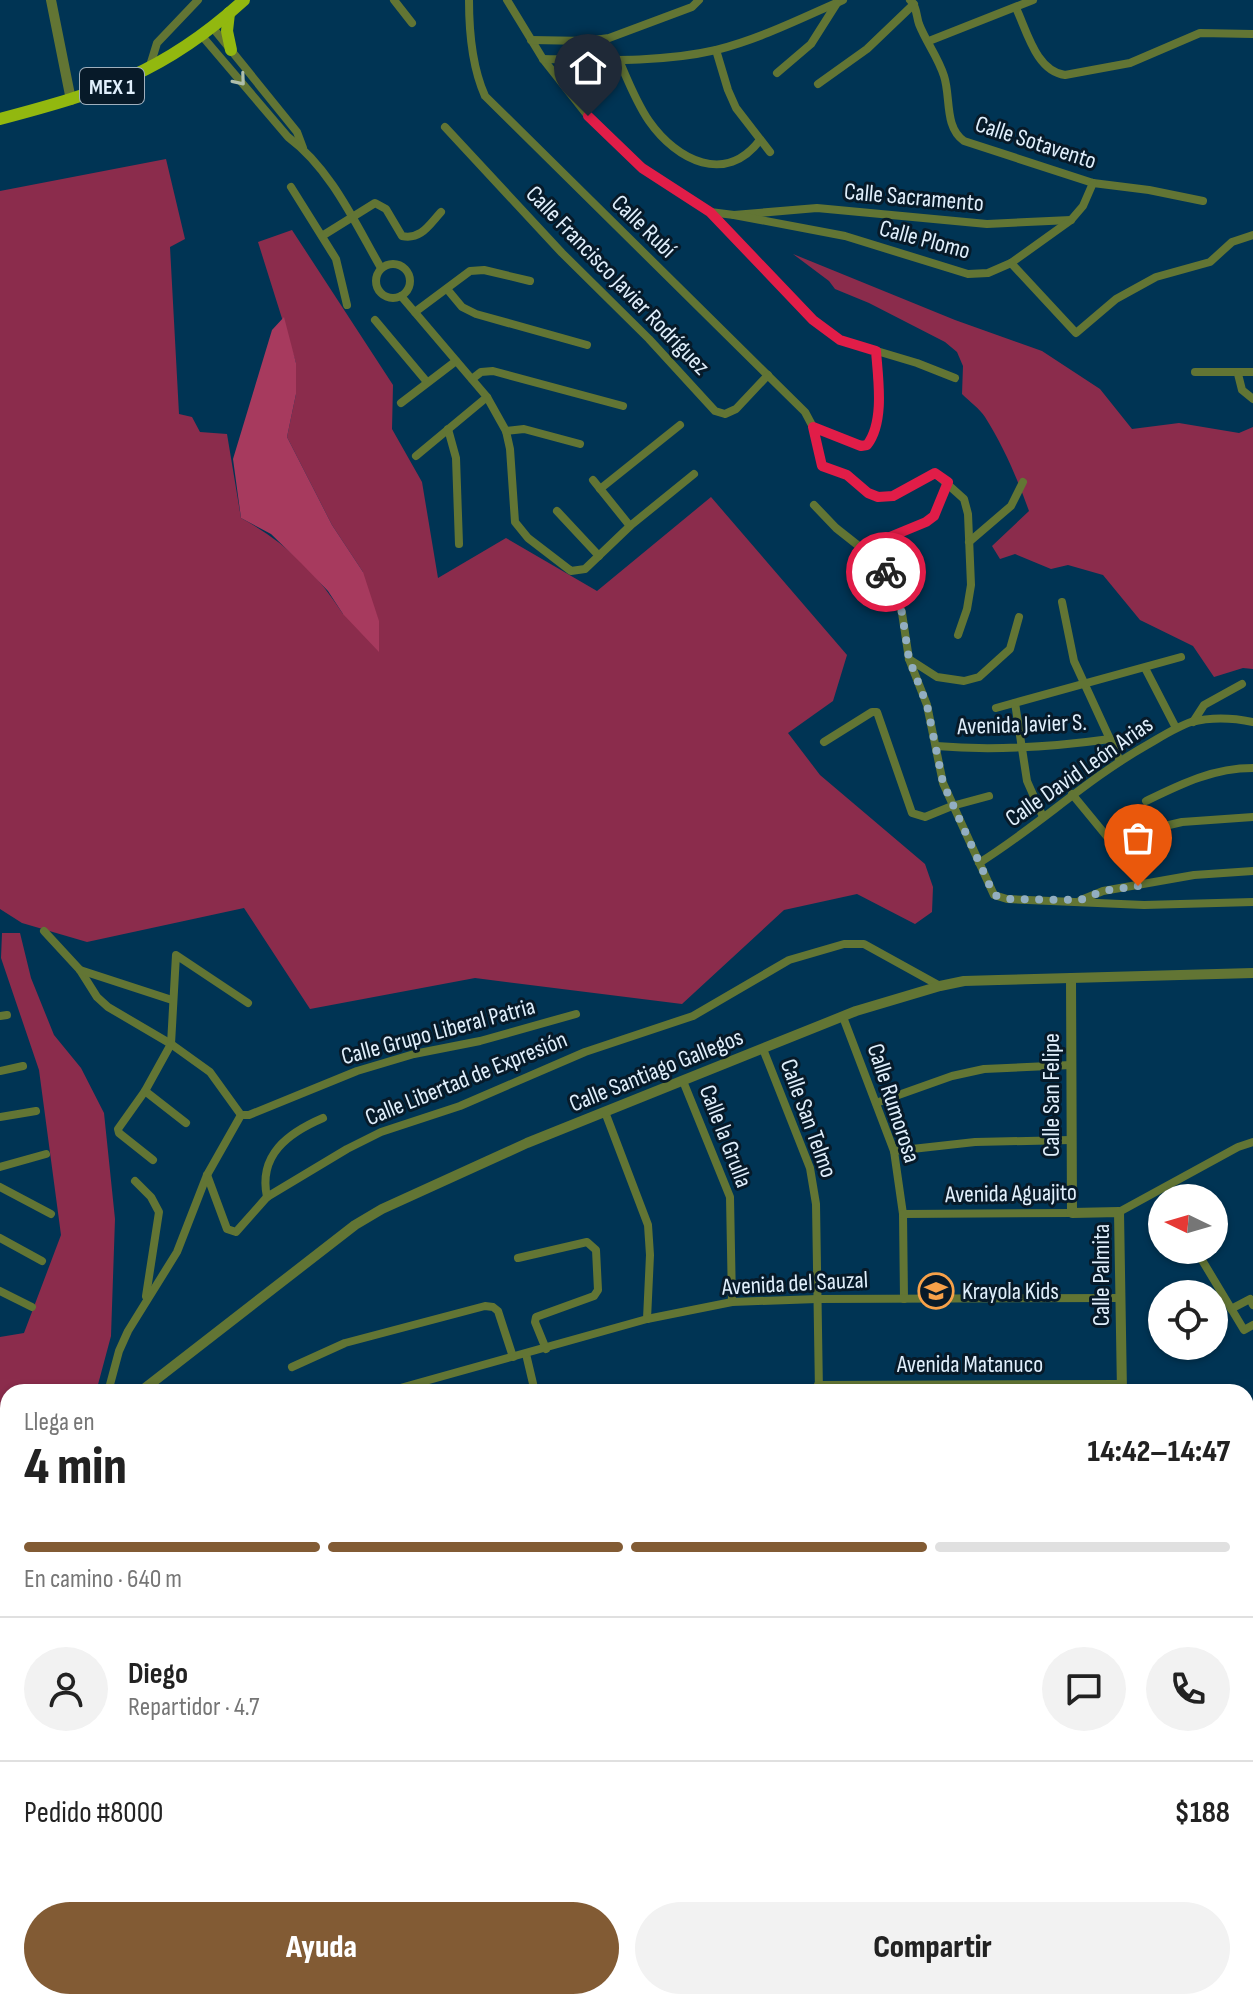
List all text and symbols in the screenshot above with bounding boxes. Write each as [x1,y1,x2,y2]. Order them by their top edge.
pin [554,34,622,116]
icon: home [566,46,610,90]
road number: MEX 1 [80,68,144,104]
one-way arrow [230,71,245,85]
street label: Calle Sotavento [972,109,1100,176]
street label: Calle Sacramento [843,177,985,218]
street label: Calle Francisco Javier Rodríguez [520,180,716,381]
street label: Calle Rubí [605,189,682,264]
street label: Calle Plomo [876,213,973,265]
courier [846,532,926,612]
icon: bike [864,550,908,594]
street label: Avenida Javier S. [956,708,1087,741]
street label: Calle David León Arias [1000,710,1159,833]
pin [1104,804,1172,886]
icon: bag [1116,816,1160,860]
street label: Calle Grupo Liberal Patria [338,992,538,1071]
street label: Calle Santiago Gallegos [565,1022,747,1119]
street label: Calle Libertad de Expresión [361,1025,571,1132]
street label: Calle San Felipe [1037,1033,1066,1157]
street label: Calle Rumorosa [861,1040,926,1166]
street label: Calle San Telmo [774,1055,843,1181]
street label: Calle la Grulla [693,1081,758,1192]
street label: Avenida Aguajito [944,1178,1077,1209]
north arrow [1148,1184,1228,1264]
map controls [1148,1184,1228,1360]
street label: Calle Palmita [1087,1224,1116,1326]
street label: Avenida del Sauzal [720,1265,869,1302]
school or university icon: Krayola Kids [917,1272,955,1310]
place label: Krayola Kids [962,1277,1059,1306]
button: locate [1148,1280,1228,1360]
street label: Avenida Matanuco [896,1350,1043,1379]
text: Llega en [24,1407,95,1438]
text: 14:42–14:47 [1088,1434,1230,1470]
text: 4 min [24,1436,127,1499]
text: En camino · 640 m [24,1564,182,1595]
button: person [24,1647,108,1731]
button: chat [1042,1647,1126,1731]
button: phone [1146,1647,1230,1731]
text: Diego [128,1656,188,1692]
text: Repartidor · 4.7 [128,1692,259,1723]
text: Pedido #8000 [24,1795,163,1831]
text: $188 [1175,1795,1230,1831]
button: Ayuda [24,1902,619,1994]
button: Compartir [635,1902,1230,1994]

